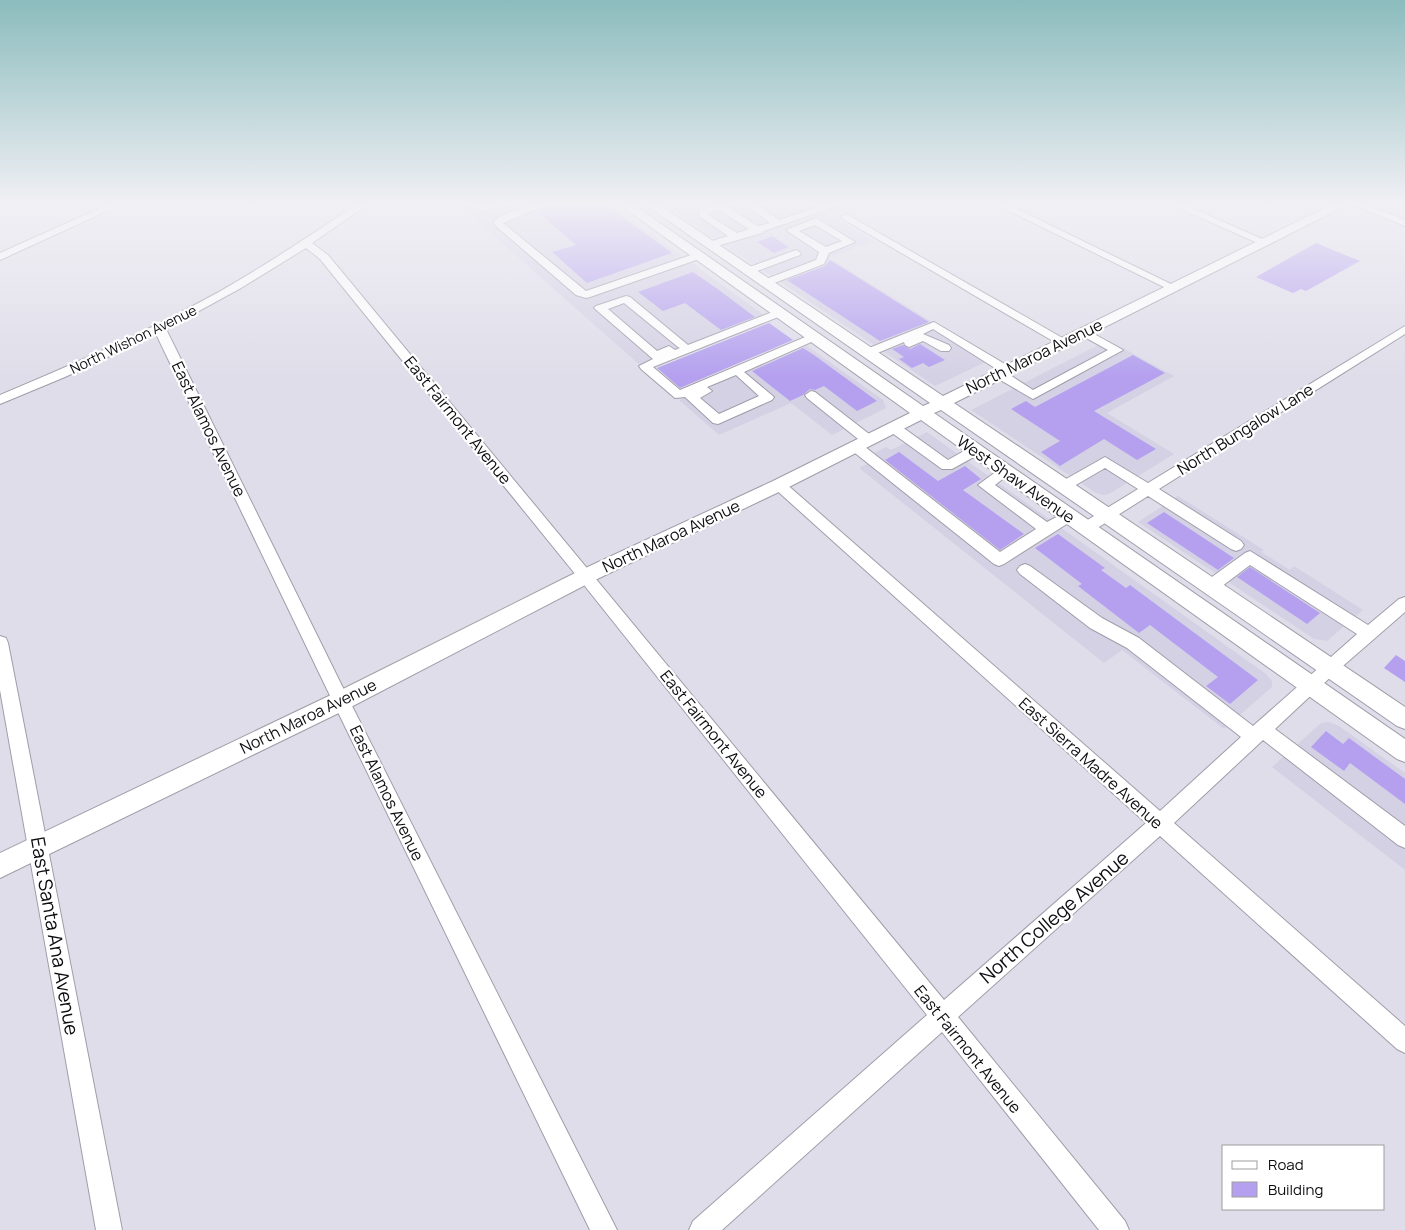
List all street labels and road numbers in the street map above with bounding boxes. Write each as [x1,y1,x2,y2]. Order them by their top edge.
street label: North Wishon Avenue [66,300,200,378]
street label: North Maroa Avenue [962,313,1106,399]
street label: East Fairmont Avenue [399,351,517,489]
street label: East Alamos Avenue [167,358,251,500]
street label: North Bungalow Lane [1173,378,1317,480]
street label: West Shaw Avenue [953,430,1079,528]
street label: North Maroa Avenue [599,494,743,578]
street label: East Fairmont Avenue [655,665,773,803]
street label: North Maroa Avenue [236,673,380,759]
street label: East Sierra Madre Avenue [1014,692,1168,834]
street label: East Alamos Avenue [345,722,429,864]
street label: East Santa Ana Avenue [25,835,85,1037]
street label: North College Avenue [974,845,1134,989]
street label: East Fairmont Avenue [909,980,1027,1118]

